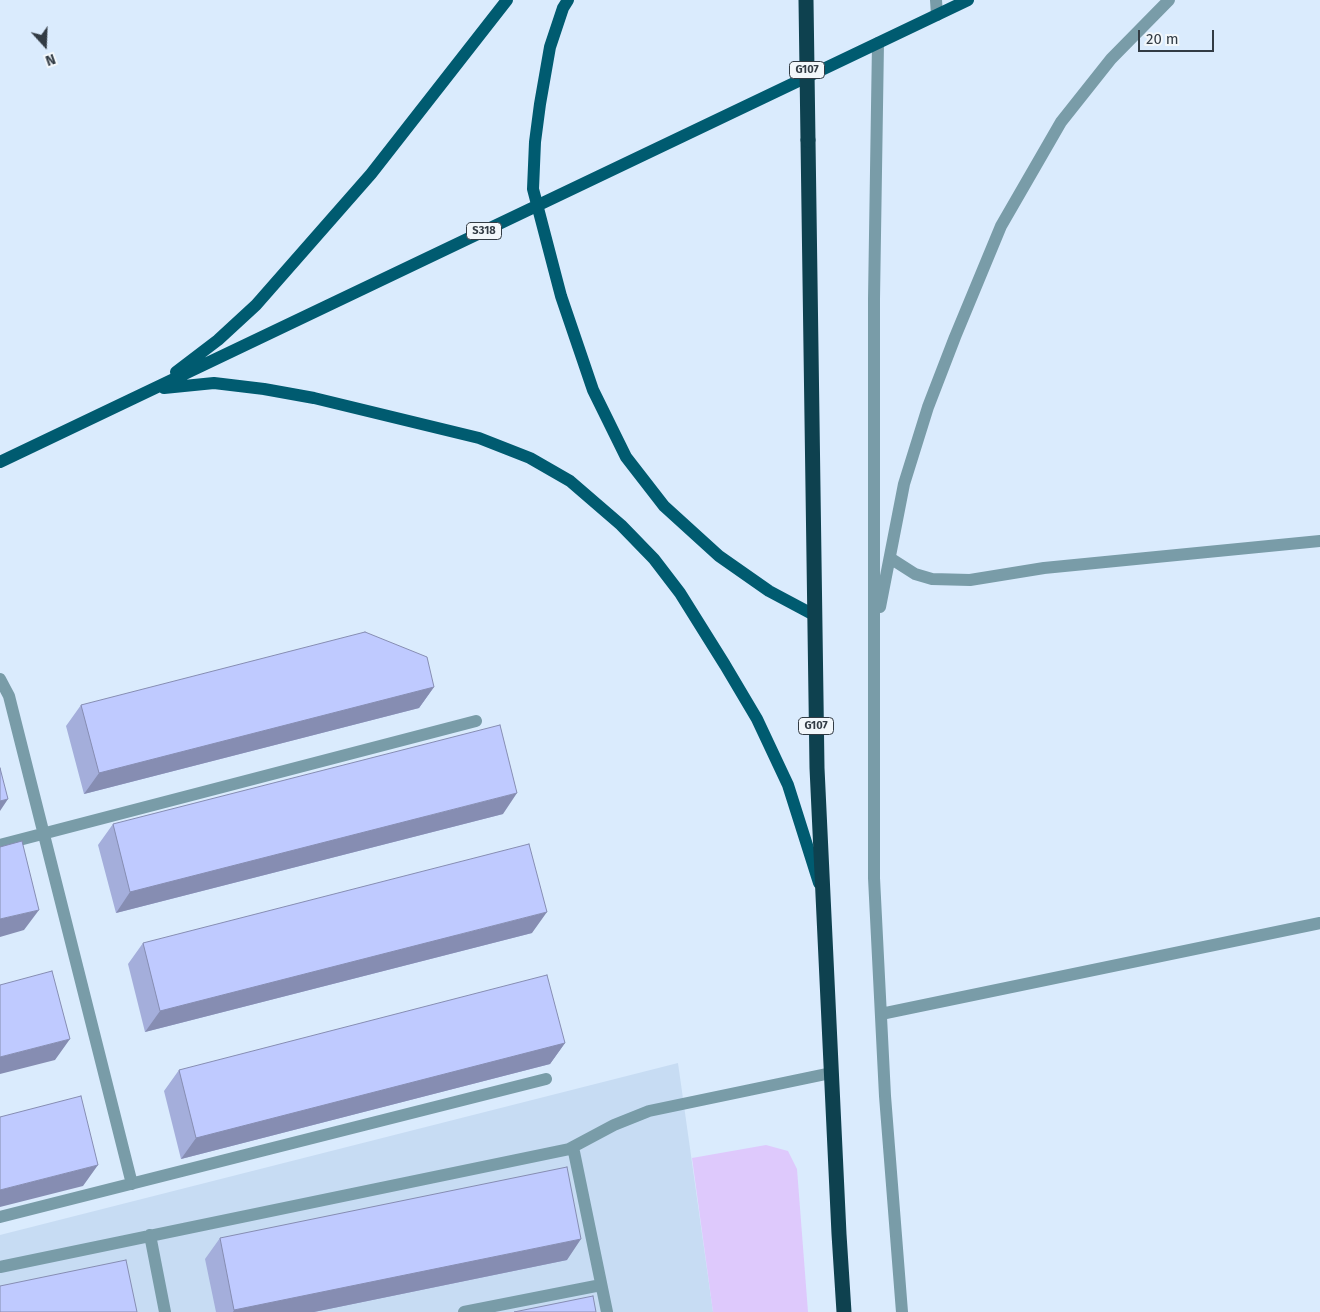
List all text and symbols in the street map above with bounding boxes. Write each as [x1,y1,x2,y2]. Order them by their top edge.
north arrow [20,20,70,70]
scale bar [1140,20,1216,52]
text: 20 m [1146,30,1179,48]
text: N [43,50,58,69]
road number: G107 [790,62,824,78]
road number: S318 [466,222,502,240]
road number: G107 [798,718,834,734]

